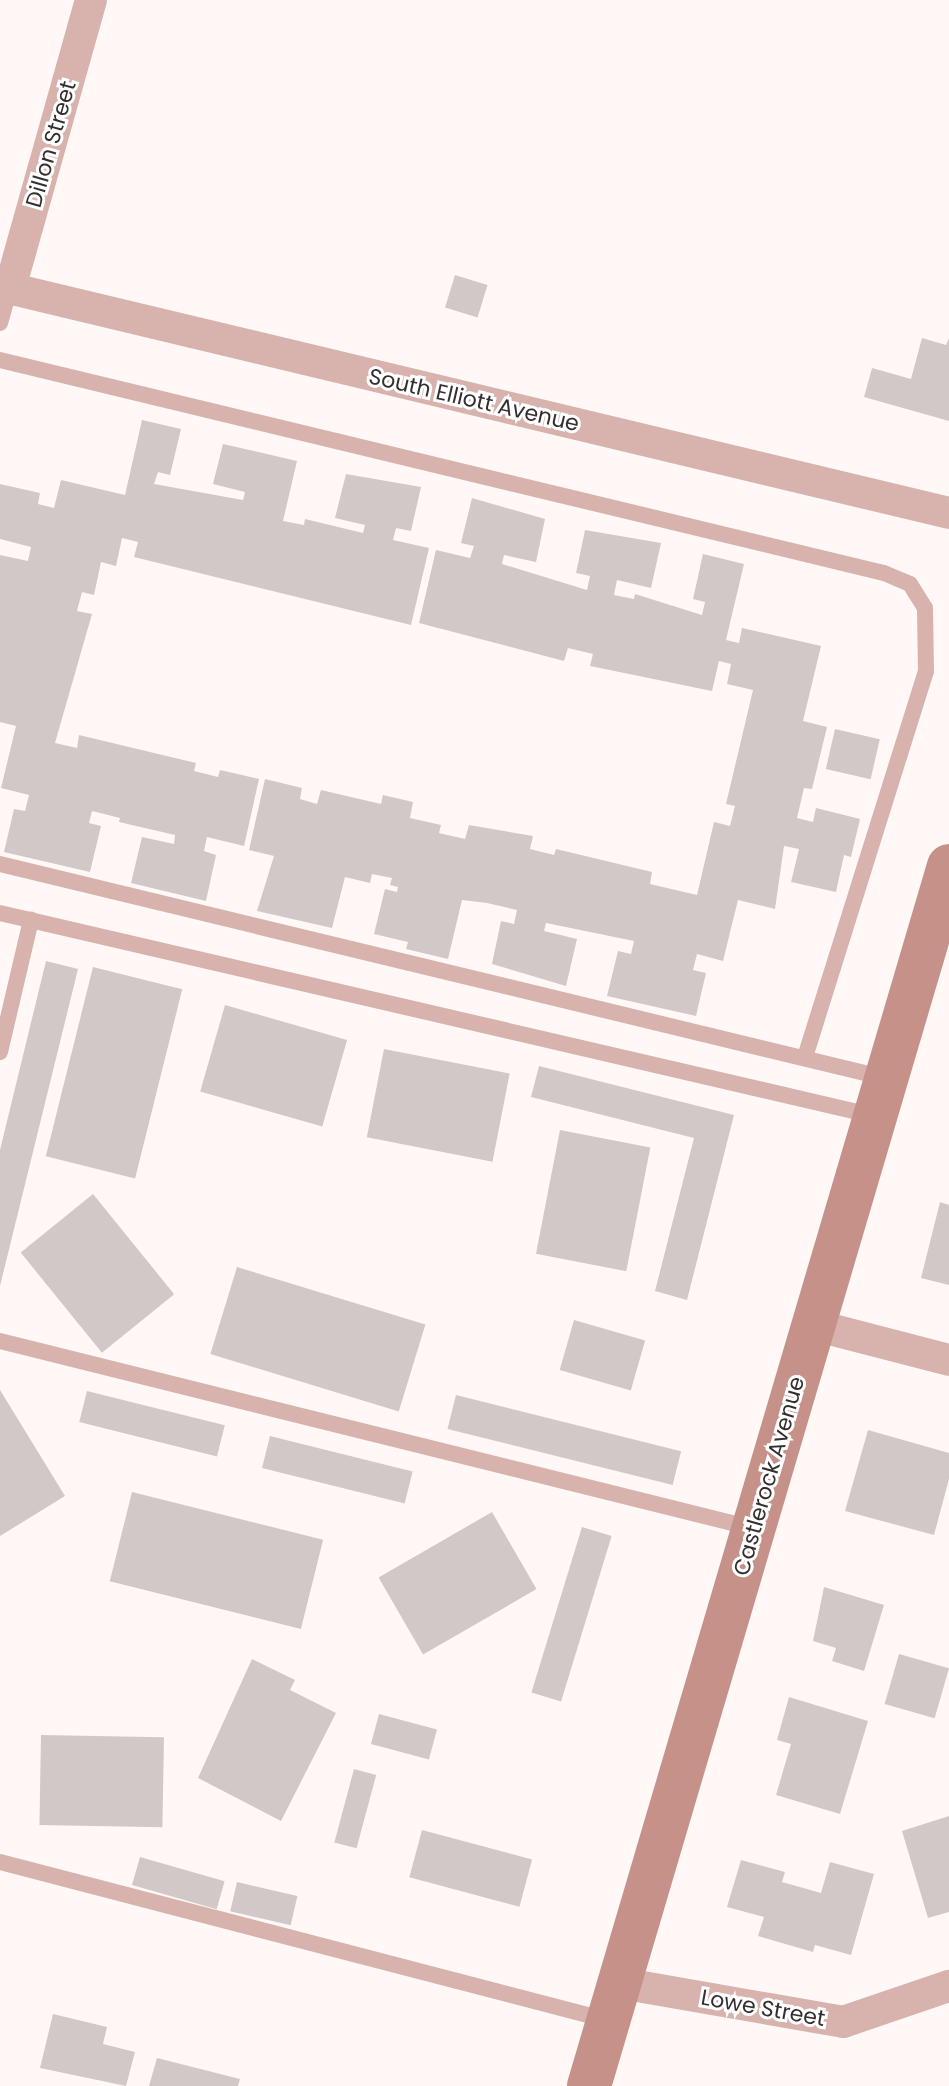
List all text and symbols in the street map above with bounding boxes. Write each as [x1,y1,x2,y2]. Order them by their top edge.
street label: Dillon Street [20,78,82,210]
street label: South Elliott Avenue [366,363,582,437]
street label: Castlerock Avenue [728,1373,810,1579]
street label: Lowe Street [699,1984,827,2032]

